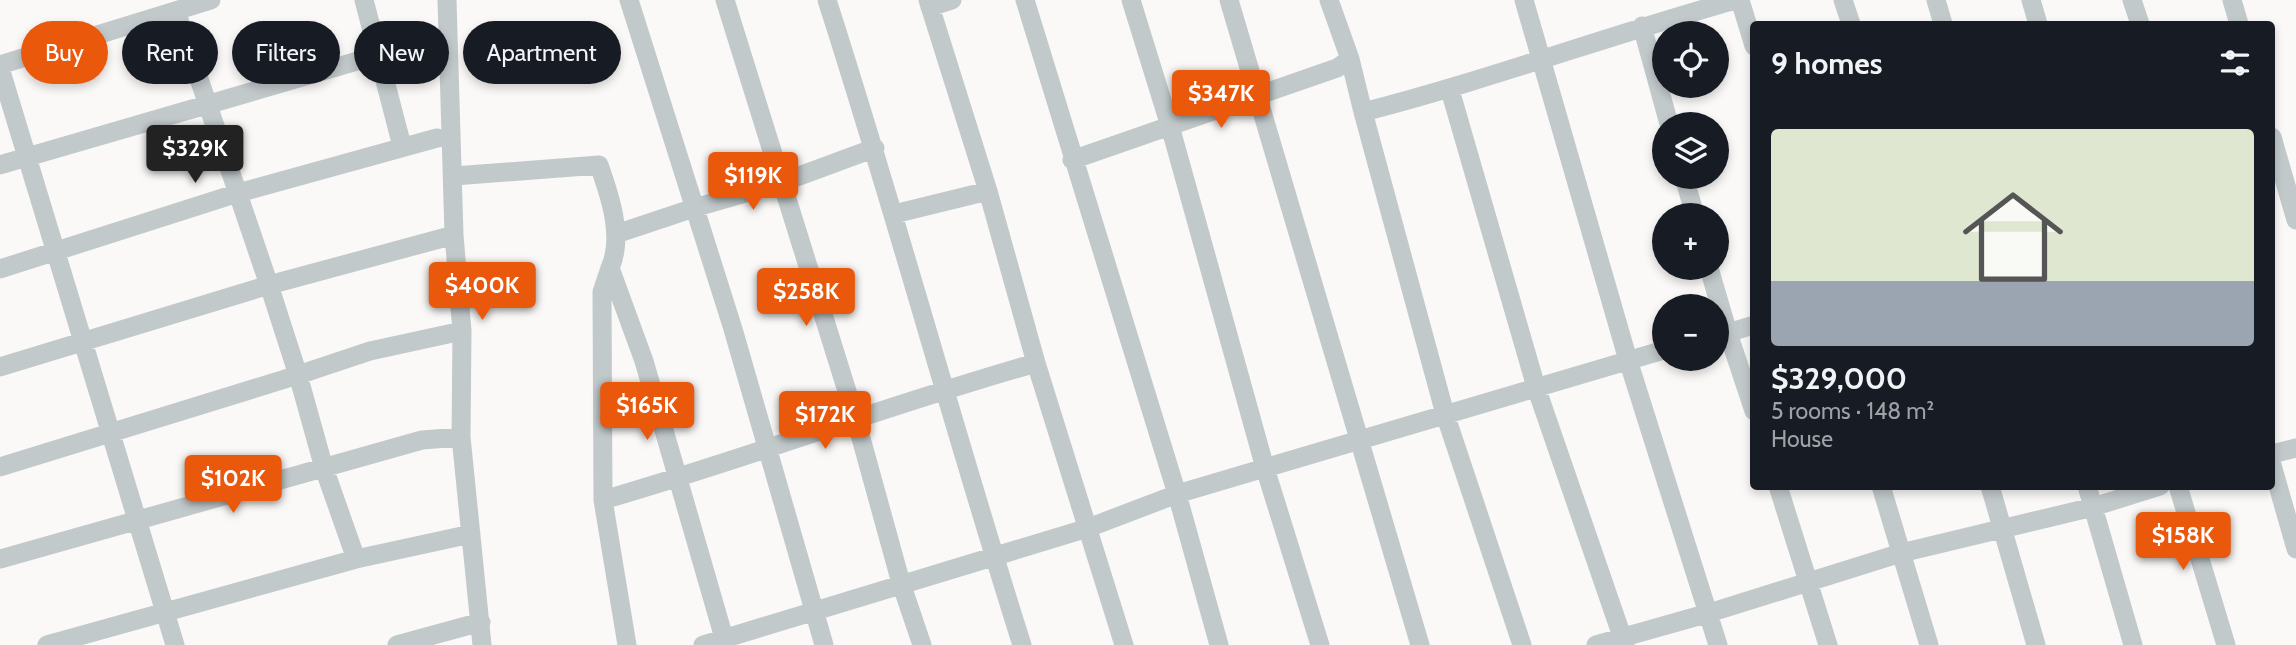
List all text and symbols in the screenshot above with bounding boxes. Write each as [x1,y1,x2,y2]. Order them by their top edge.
chip: Buy [21,21,108,84]
chip: Rent [122,21,218,84]
chip: Filters [232,21,340,84]
chip: New [354,21,449,84]
chip: Apartment [463,21,621,84]
map controls [1652,21,1729,371]
button: locate [1652,21,1729,98]
icon: filters [2216,44,2254,82]
text: 9 homes [1771,45,1882,82]
pin: $347K [1172,71,1270,130]
text: $347K [1188,79,1254,107]
button: layers [1652,112,1729,189]
pin: $329K [146,125,244,185]
text: $329K [162,134,228,162]
pin: $119K [704,152,802,212]
text: $119K [724,161,782,189]
icon: home [1950,174,2076,300]
button: + [1652,203,1729,280]
pin: $400K [433,262,531,322]
pin: $258K [757,268,855,328]
text: $400K [445,271,519,299]
text: $258K [773,277,839,305]
button: − [1652,294,1729,371]
text: $329,000 [1771,360,1907,397]
pin: $165K [598,382,696,442]
text: $165K [616,391,678,419]
pin: $172K [776,392,874,451]
text: 5 rooms · 148 m² [1771,397,1934,425]
text: $172K [795,400,855,428]
text: House [1771,425,1833,453]
pin: $102K [184,456,282,515]
text: $102K [201,464,265,492]
pin: $158K [2134,512,2232,572]
text: $158K [2152,521,2214,549]

